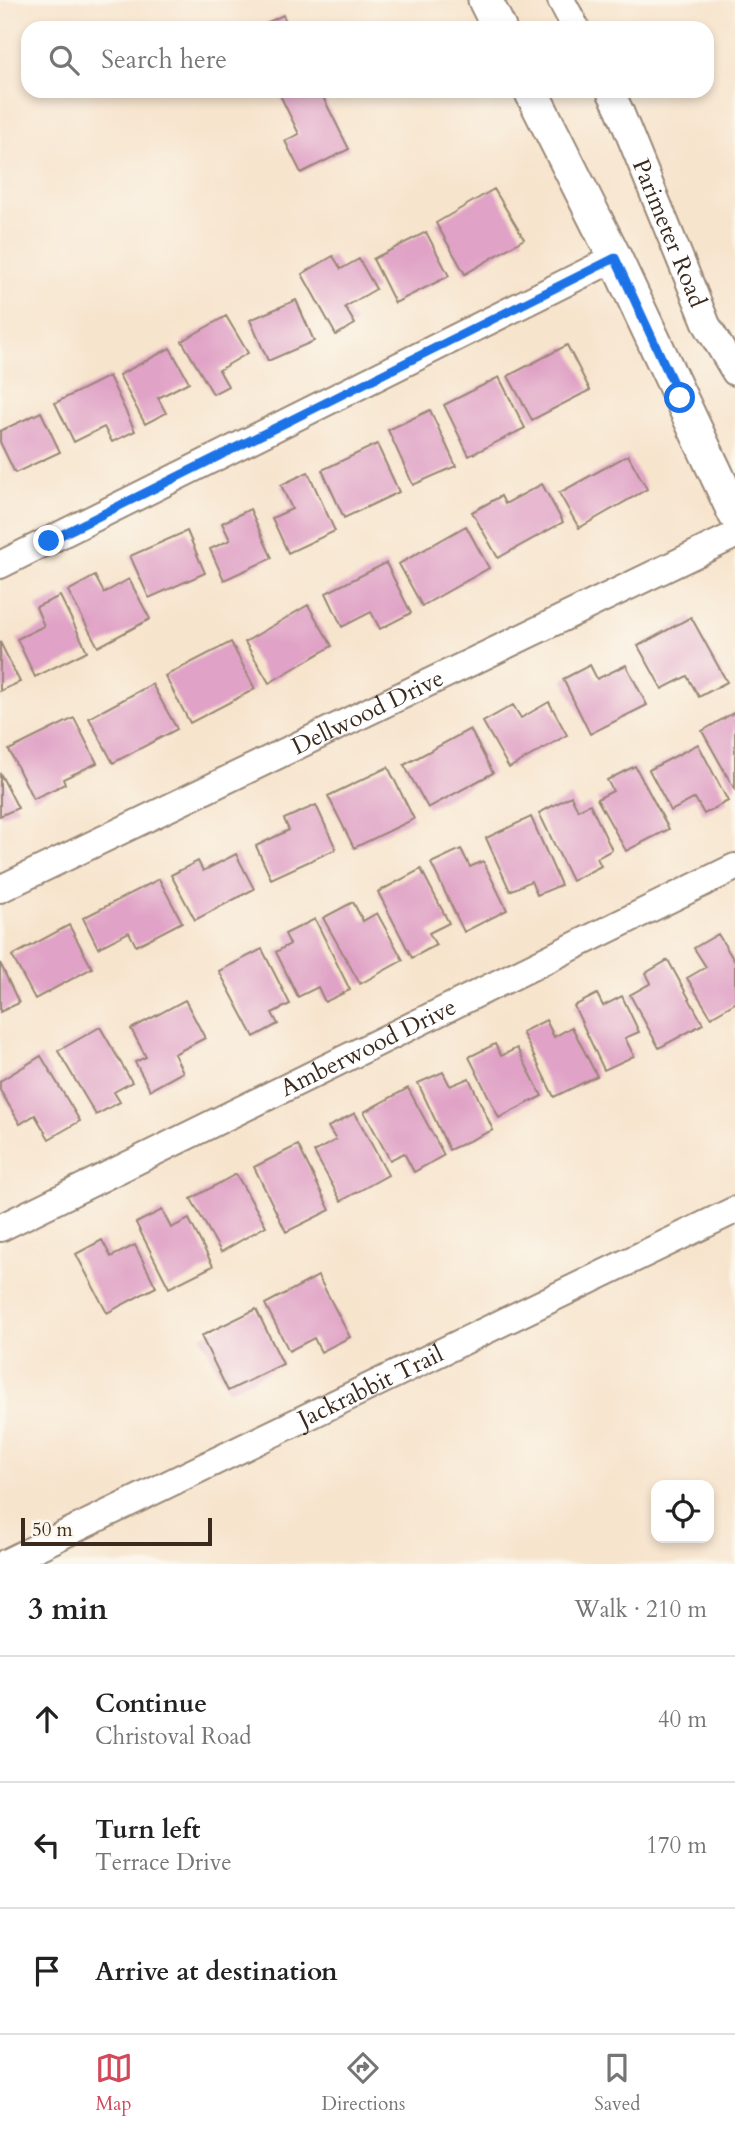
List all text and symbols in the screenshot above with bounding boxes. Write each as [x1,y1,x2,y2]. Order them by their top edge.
search box [21,21,714,98]
icon: search [45,41,83,79]
text: Search here [101,42,227,77]
street label: Parimeter Road [624,154,715,312]
route start [664,382,695,413]
route end [33,525,64,556]
street label: Dellwood Drive [286,661,449,763]
street label: Amberwood Drive [274,990,462,1104]
street label: Jackrabbit Trail [290,1337,449,1437]
map controls [651,1480,714,1543]
button: locate [651,1480,714,1543]
scale bar [21,1515,212,1547]
text: 50 m [32,1517,73,1543]
text: 3 min [28,1589,108,1630]
text: Walk · 210 m [574,1594,707,1625]
text: Continue [95,1686,207,1721]
icon: ahead [28,1700,66,1738]
text: 40 m [658,1704,707,1735]
text: Christoval Road [95,1721,252,1752]
text: Turn left [95,1812,200,1847]
icon: left [28,1826,66,1864]
text: 170 m [646,1830,707,1861]
text: Terrace Drive [95,1847,232,1878]
icon: arrive [28,1952,66,1990]
text: Arrive at destination [95,1954,338,1989]
tab: Map [95,2049,133,2117]
tab: Directions [322,2049,405,2117]
tab: Saved [594,2049,640,2117]

